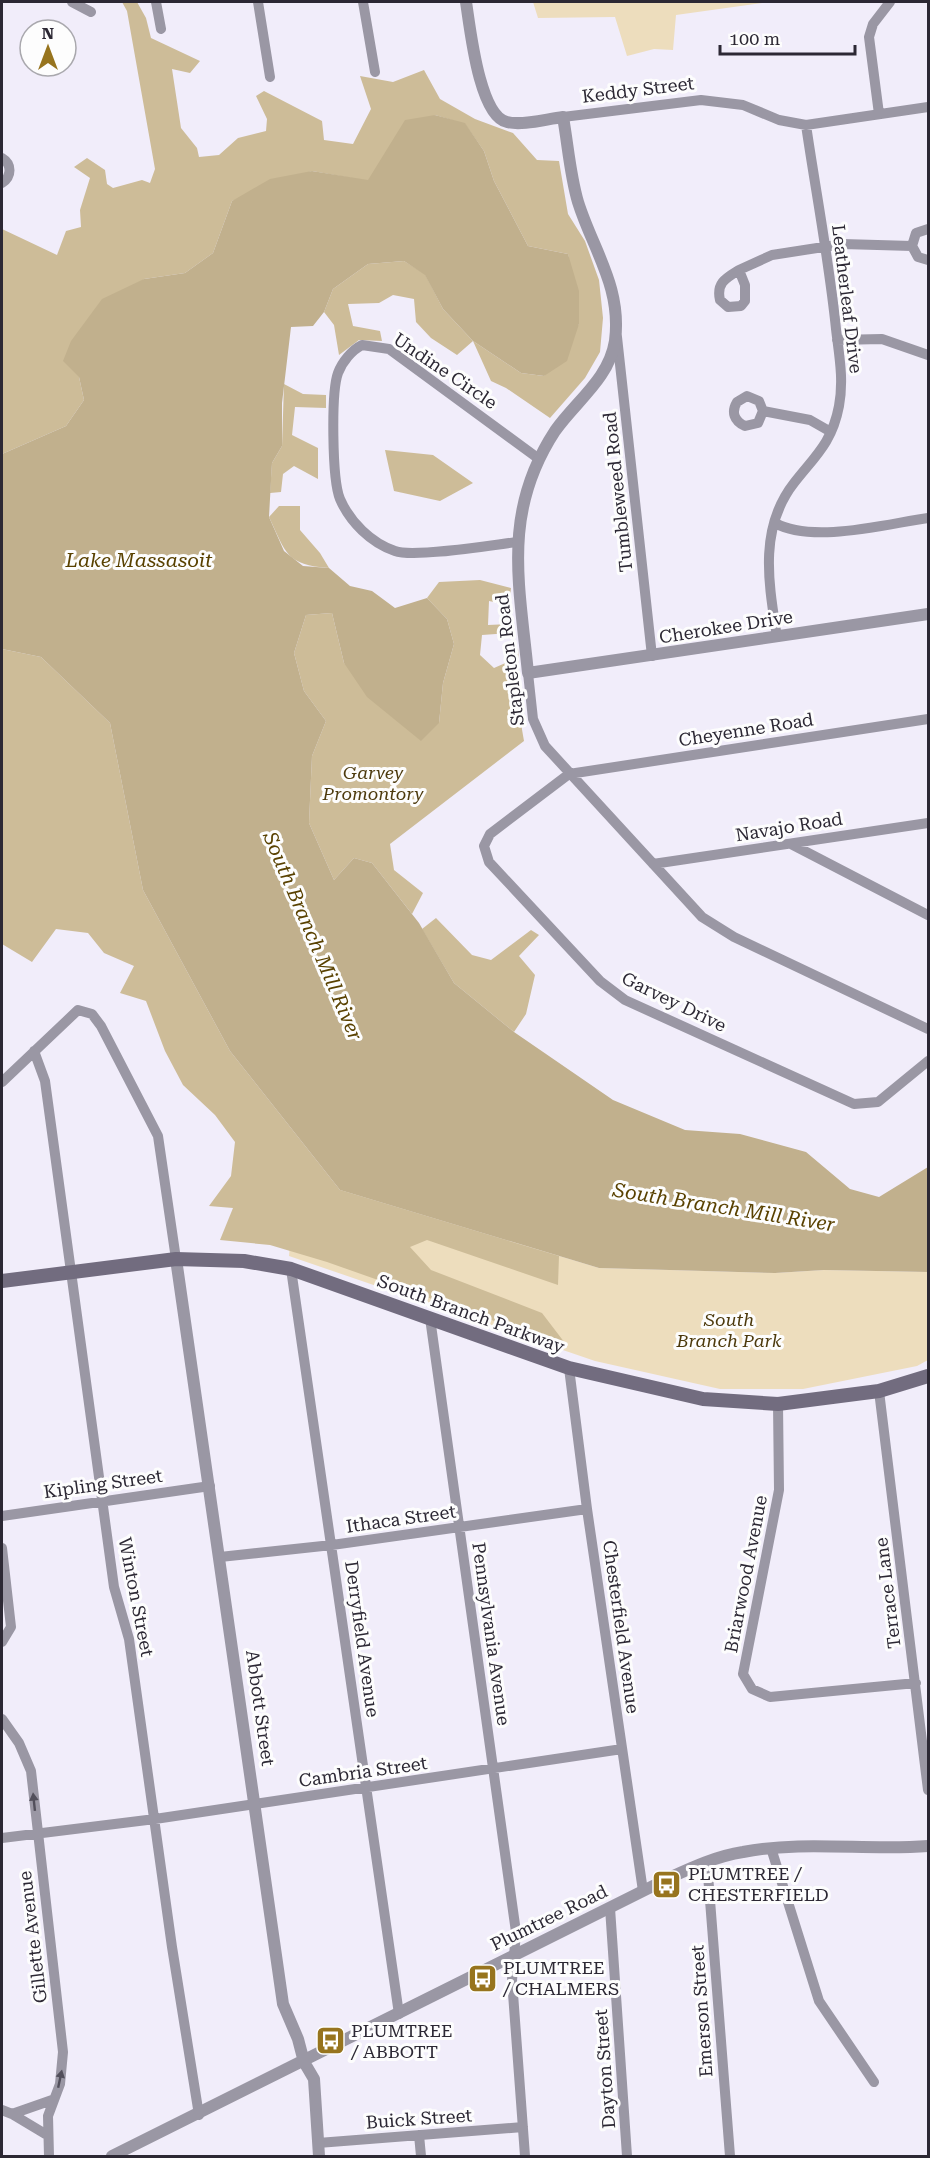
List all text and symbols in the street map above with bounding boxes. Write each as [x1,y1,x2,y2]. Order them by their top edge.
north arrow [18,18,78,78]
scale bar [720,18,855,56]
text: N [42,24,54,43]
text: 100 m [729,28,780,49]
street label: Keddy Street [581,72,695,107]
street label: Leatherleaf Drive [828,223,867,375]
street label: Undine Circle [389,328,501,413]
street label: Tumbleweed Road [599,410,636,573]
water label: Lake Massasoit [64,548,213,572]
street label: Stapleton Road [491,592,528,727]
street label: Cherokee Drive [658,606,794,647]
street label: Cheyenne Road [677,708,815,751]
park label: Garvey Promontory [322,762,424,804]
street label: Navajo Road [734,808,845,845]
water label: South Branch Mill River [258,827,368,1045]
street label: Garvey Drive [618,967,730,1036]
water label: South Branch Mill River [610,1177,837,1237]
street label: South Branch Parkway [375,1270,568,1357]
park label: South Branch Park [676,1309,782,1351]
street label: Kipling Street [42,1465,164,1502]
street label: Briarwood Avenue [720,1493,771,1654]
street label: Ithaca Street [345,1500,457,1537]
street label: Winton Street [115,1536,158,1659]
street label: Terrace Lane [870,1536,905,1650]
street label: Chesterfield Avenue [599,1539,644,1715]
street label: Pennsylvania Avenue [468,1541,515,1727]
street label: Derryfield Avenue [341,1559,384,1719]
street label: Abbott Street [242,1649,279,1768]
street label: Cambria Street [297,1752,429,1791]
one-way arrow [30,1793,39,1812]
place label: PLUMTREE / CHESTERFIELD [688,1863,829,1905]
bus stop icon: PLUMTREE / CHESTERFIELD [651,1868,683,1900]
street label: Gillette Avenue [14,1870,51,2004]
street label: Plumtree Road [487,1880,611,1955]
street label: Emerson Street [686,1944,717,2078]
place label: PLUMTREE / CHALMERS [502,1957,619,1999]
bus stop icon: PLUMTREE / CHALMERS [466,1962,498,1994]
street label: Dayton Street [590,2008,619,2130]
place label: PLUMTREE / ABBOTT [350,2020,453,2062]
bus stop icon: PLUMTREE / ABBOTT [314,2025,346,2057]
one-way arrow [56,2070,66,2089]
street label: Buick Street [365,2104,473,2133]

